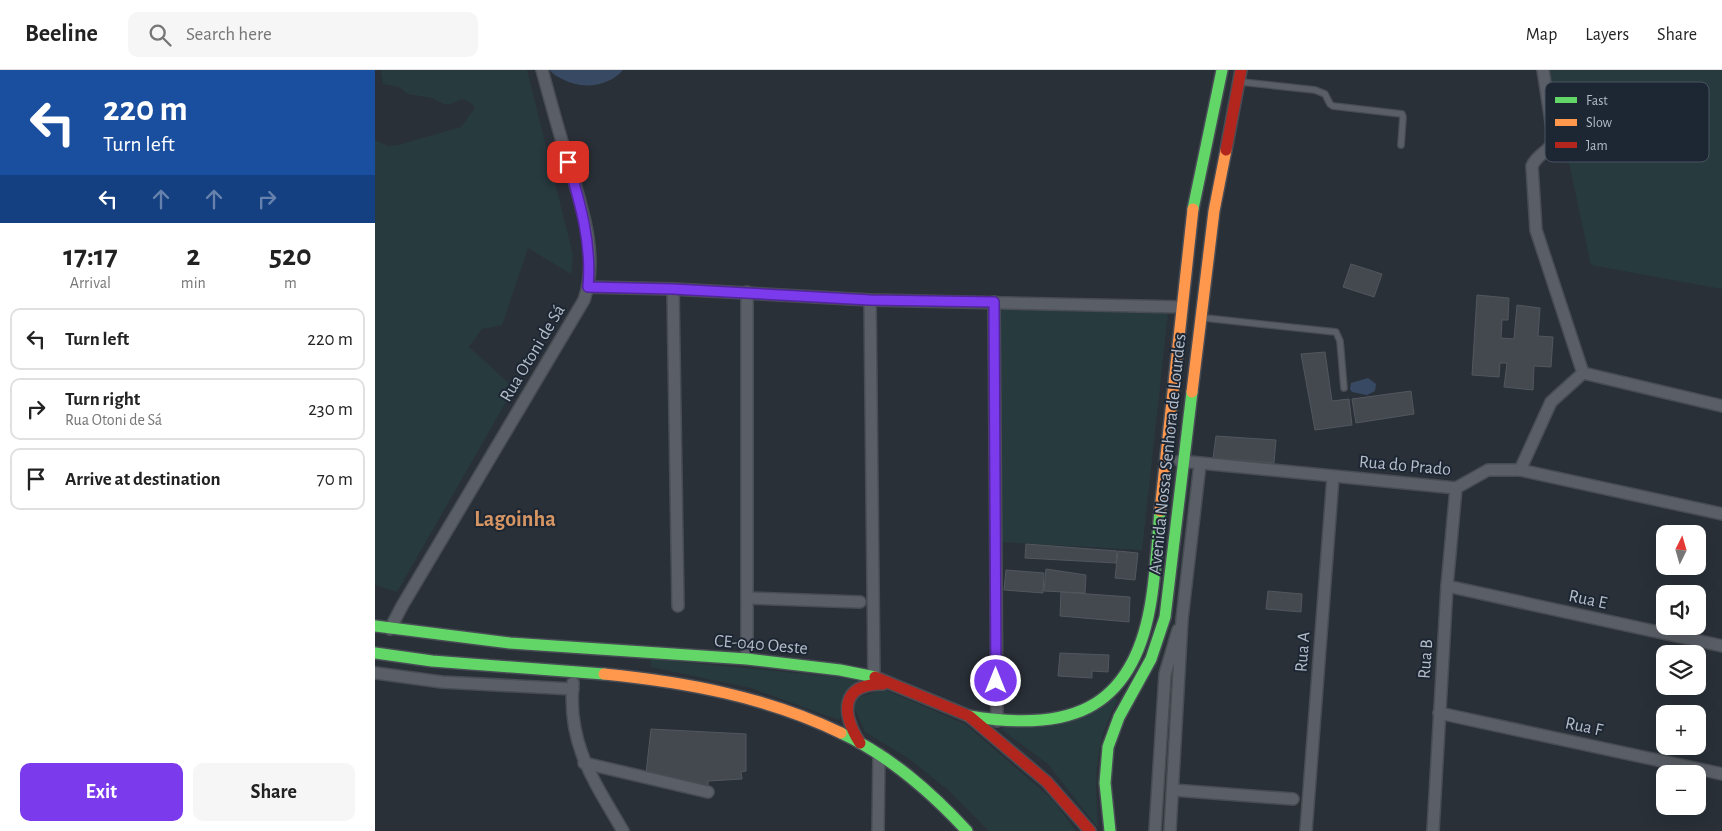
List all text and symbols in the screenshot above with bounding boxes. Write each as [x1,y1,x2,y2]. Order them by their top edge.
search box [128,12,478,57]
icon: search [146,21,174,49]
text: Beeline [25,22,98,46]
text: Search here [186,25,272,44]
text: Map [1526,26,1557,44]
text: Layers [1585,26,1629,44]
text: Share [1657,26,1697,44]
legend [1545,82,1709,162]
icon: left [20,90,85,155]
text: 220 m [103,92,188,127]
text: Fast [1586,94,1608,108]
text: Slow [1586,116,1613,130]
text: Turn left [103,133,175,155]
text: Jam [1586,139,1608,153]
pin [547,141,589,183]
icon: arrive [554,148,582,176]
icon: left [94,185,122,213]
icon: ahead [147,185,175,213]
icon: ahead [200,185,228,213]
icon: right [253,185,281,213]
text: 17:17 [63,241,118,271]
text: 2 [186,241,200,271]
text: 520 [269,241,312,271]
text: Arrival [70,275,111,291]
text: min [181,275,206,291]
text: m [284,275,297,291]
street label: Rua Otoni de Sá [497,302,569,405]
icon: left [22,325,50,353]
text: Turn left [65,330,129,349]
text: 220 m [307,330,353,349]
street label: Avenida Nossa Senhora de Lourdes [1146,333,1190,575]
text: Turn right [65,390,140,409]
icon: right [22,395,50,423]
text: 230 m [308,400,353,419]
text: Rua Otoni de Sá [65,412,162,428]
street label: Rua do Prado [1358,453,1452,479]
icon: arrive [22,465,50,493]
text: Arrive at destination [65,470,221,489]
text: 70 m [317,470,353,489]
district label: Lagoinha [474,508,556,530]
north arrow [1656,525,1706,575]
map controls [1656,525,1706,815]
button: sound [1656,585,1706,635]
street label: Rua E [1567,587,1609,613]
street label: Rua A [1293,631,1313,673]
street label: CE-040 Oeste [713,632,808,658]
street label: Rua B [1416,639,1436,680]
button: layers [1656,645,1706,695]
position arrow [969,654,1021,706]
button: + [1656,705,1706,755]
street label: Rua F [1563,714,1604,740]
button: Exit [20,763,183,821]
button: Share [193,763,355,821]
button: − [1656,765,1706,815]

